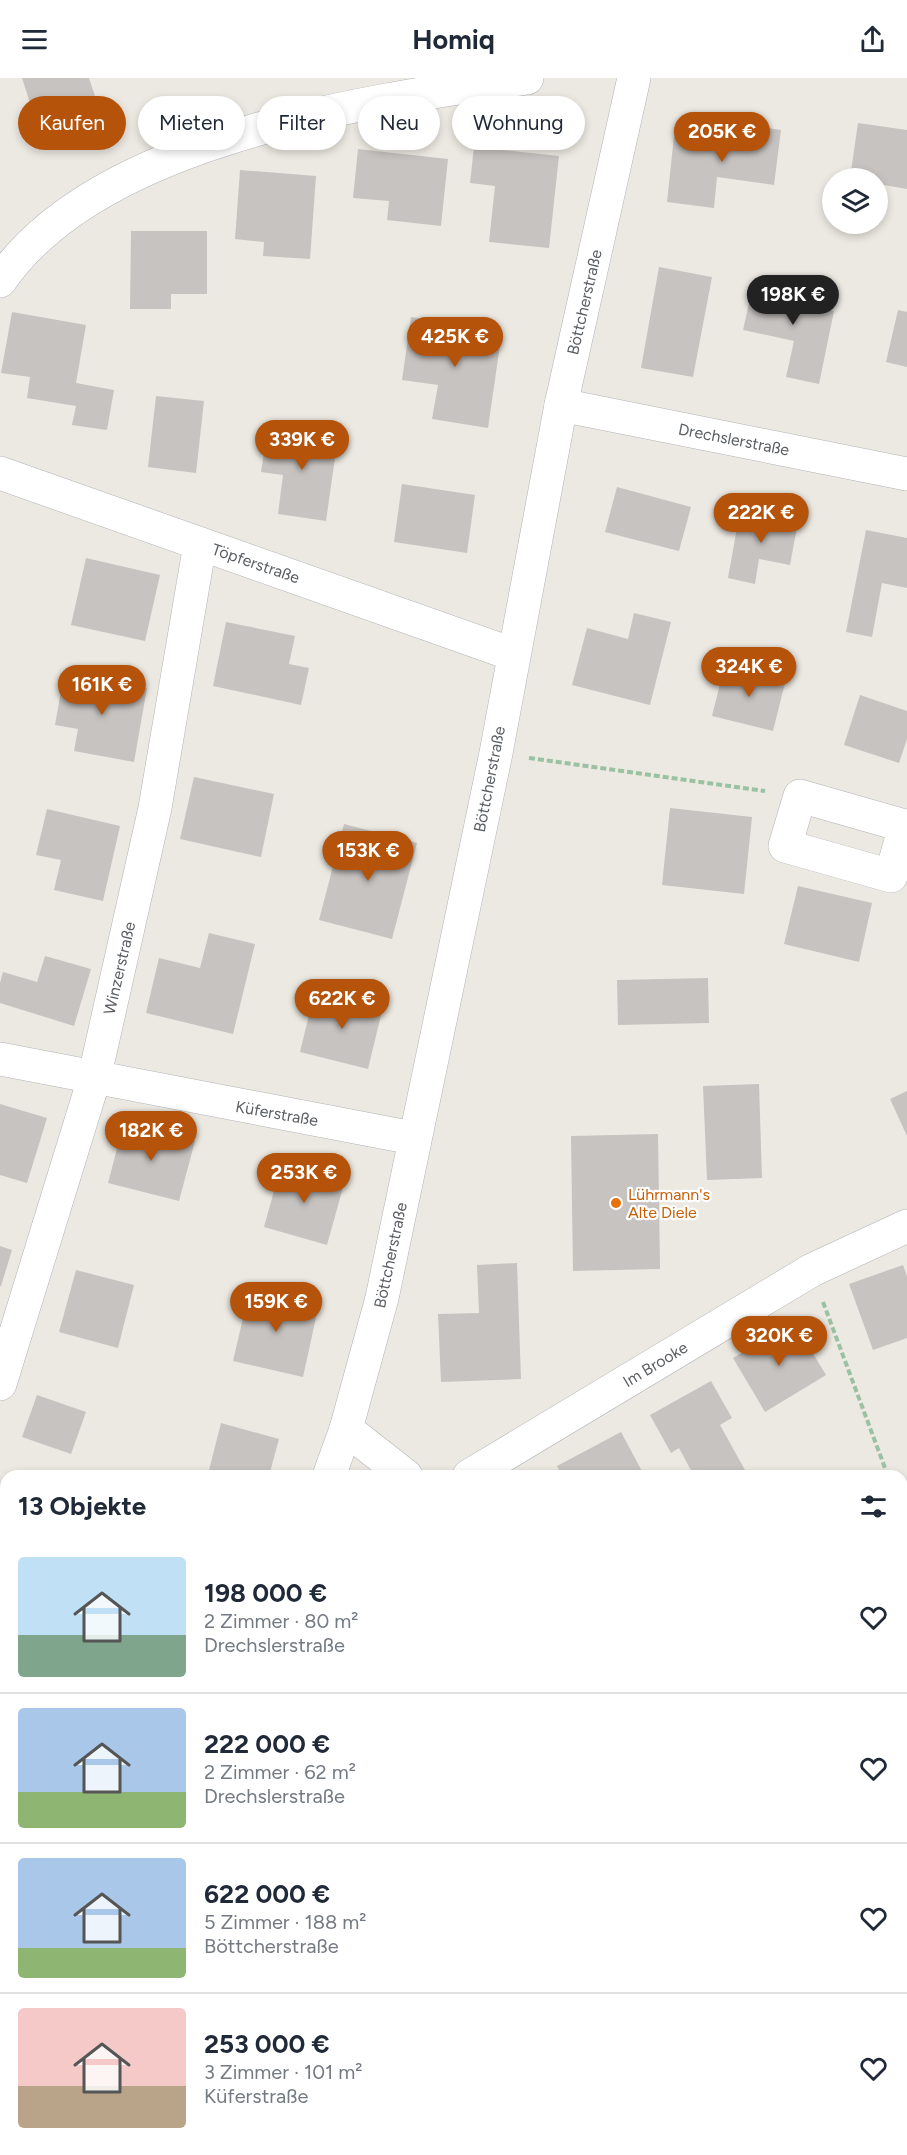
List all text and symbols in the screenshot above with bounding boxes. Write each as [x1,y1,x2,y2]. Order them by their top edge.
icon: menu [18,23,51,56]
text: Homiq [412,23,495,56]
icon: share [856,23,889,56]
chip: Kaufen [18,96,126,150]
chip: Mieten [138,96,245,150]
chip: Filter [257,96,346,150]
chip: Neu [358,96,440,150]
chip: Wohnung [452,96,585,150]
pin: 205K € [673,112,771,163]
text: 205K € [688,119,756,143]
map controls [822,168,888,234]
button: layers [822,168,888,234]
street label: Böttcherstraße [563,247,606,357]
pin: 198K € [744,275,842,326]
text: 198K € [761,282,825,306]
pin: 425K € [406,317,504,368]
text: 425K € [421,324,489,348]
street label: Drechslerstraße [677,419,791,460]
pin: 339K € [253,420,351,471]
text: 339K € [269,427,335,451]
pin: 222K € [712,493,810,544]
text: 222K € [728,500,794,524]
street label: Töpferstraße [210,540,302,587]
pin: 324K € [700,647,798,698]
text: 324K € [715,654,783,678]
pin: 161K € [53,665,151,716]
text: 161K € [72,672,132,696]
street label: Böttcherstraße [470,724,509,834]
pin: 153K € [319,831,417,882]
text: 153K € [336,838,400,862]
street label: Winzerstraße [100,920,139,1016]
pin: 622K € [293,979,391,1030]
text: 622K € [309,986,375,1010]
street label: Küferstraße [234,1097,320,1130]
pin: 182K € [102,1111,200,1162]
text: 182K € [119,1118,183,1142]
pin: 253K € [255,1153,353,1204]
text: 253K € [271,1160,337,1184]
place label: Lührmann's Alte Diele [628,1185,710,1222]
marker: Lührmann's Alte Diele [609,1196,623,1210]
street label: Böttcherstraße [370,1200,411,1310]
pin: 159K € [227,1282,325,1333]
text: 159K € [244,1289,308,1313]
pin: 320K € [730,1316,828,1367]
text: 320K € [745,1323,813,1347]
street label: Im Brooke [620,1338,691,1391]
text: 13 Objekte [18,1490,146,1522]
icon: filters [857,1490,890,1523]
text: 198 000 € [204,1577,327,1609]
icon: home [66,1581,138,1653]
icon: heart [857,1601,890,1634]
text: 2 Zimmer · 80 m² [204,1609,359,1633]
text: Drechslerstraße [204,1633,345,1657]
text: 222 000 € [204,1728,330,1760]
icon: home [66,1732,138,1804]
icon: heart [857,1752,890,1785]
text: 2 Zimmer · 62 m² [204,1760,356,1784]
text: Drechslerstraße [204,1784,345,1808]
text: 622 000 € [204,1878,330,1910]
icon: home [66,1882,138,1954]
icon: heart [857,1902,890,1935]
text: 5 Zimmer · 188 m² [204,1910,367,1934]
text: Böttcherstraße [204,1934,339,1958]
text: 253 000 € [204,2028,330,2060]
icon: home [66,2032,138,2104]
icon: heart [857,2052,890,2085]
text: 3 Zimmer · 101 m² [204,2060,362,2084]
text: Küferstraße [204,2084,308,2108]

